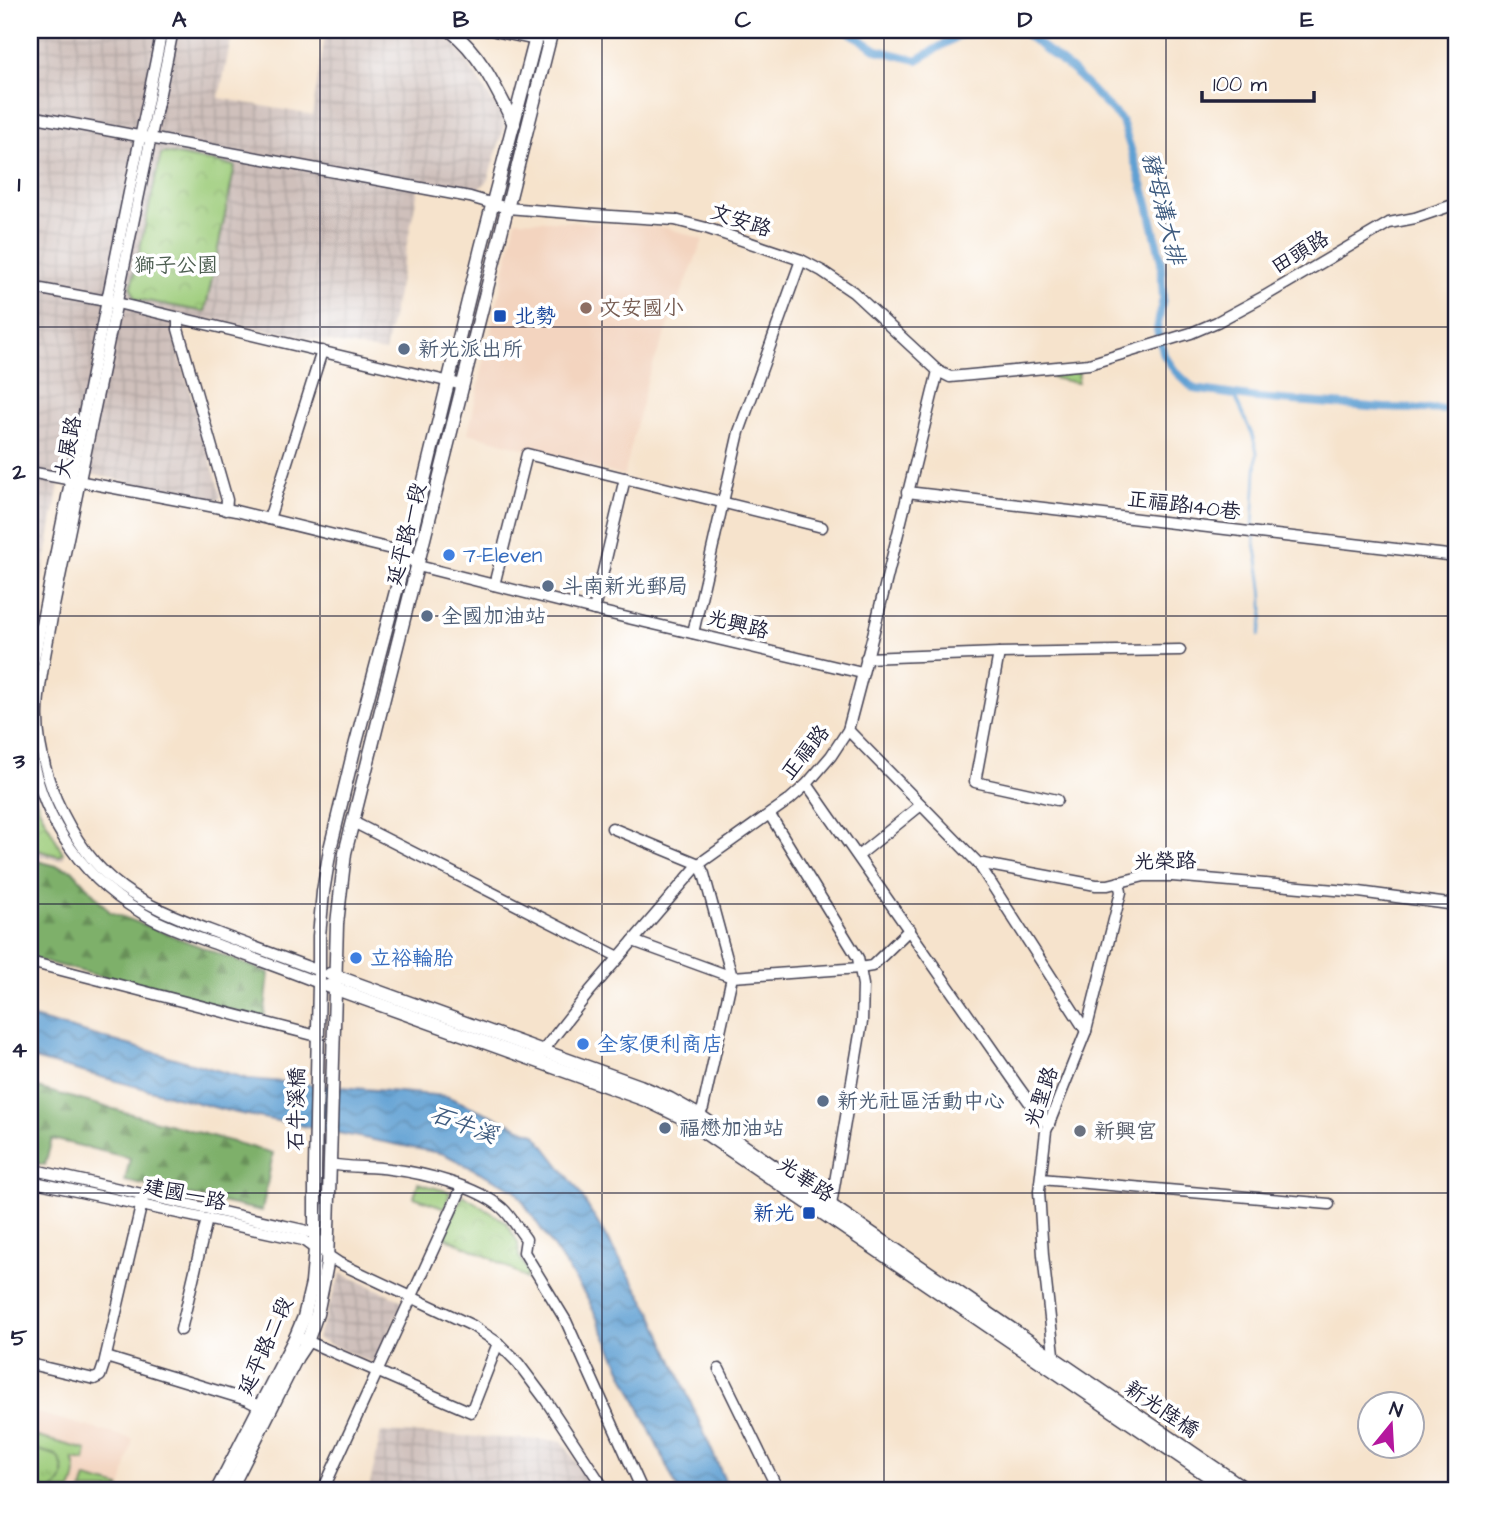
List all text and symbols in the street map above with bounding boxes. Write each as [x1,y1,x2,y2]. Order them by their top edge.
text: A [172,4,187,36]
text: B [453,4,470,36]
text: C [735,4,752,36]
text: D [1018,4,1033,36]
text: E [1300,4,1314,36]
scale bar [1202,60,1314,104]
text: 100 m [1213,70,1268,99]
water label: 豬母溝大排 [1134,149,1193,270]
text: 1 [18,168,21,200]
street label: 文安路 [706,197,775,244]
street label: 田頭路 [1266,224,1335,281]
park label: 獅子公園 [134,251,218,280]
place label: 文安國小 [600,294,684,323]
marker: 文安國小 [578,300,594,316]
place label: 北勢 [514,302,556,331]
marker: 北勢 [492,308,508,324]
place label: 新光派出所 [418,335,523,364]
marker: 新光派出所 [396,341,412,357]
street label: 大展路 [48,413,89,481]
text: 2 [11,456,26,488]
street label: 延平路一段 [380,480,433,589]
street label: 正福路140巷 [1125,484,1242,527]
place label: 7-Eleven [463,541,542,570]
marker: 7-Eleven [441,547,457,563]
place label: 斗南新光郵局 [562,572,688,601]
marker: 斗南新光郵局 [540,578,556,594]
place label: 全國加油站 [441,602,546,631]
street label: 光興路 [704,603,772,646]
marker: 全國加油站 [419,608,435,624]
street label: 正福路 [774,719,836,786]
text: 3 [12,745,25,777]
street label: 光榮路 [1133,846,1197,877]
place label: 立裕輪胎 [370,944,454,973]
marker: 立裕輪胎 [348,950,364,966]
place label: 全家便利商店 [597,1030,723,1059]
text: 4 [11,1034,27,1066]
marker: 全家便利商店 [575,1036,591,1052]
street label: 光聖路 [1018,1063,1065,1132]
street label: 石牛溪橋 [281,1067,312,1151]
place label: 新光社區活動中心 [837,1087,1005,1116]
marker: 新光社區活動中心 [815,1093,831,1109]
water label: 石牛溪 [426,1098,503,1152]
place label: 福懋加油站 [679,1114,784,1143]
place label: 新興宮 [1094,1117,1157,1146]
marker: 福懋加油站 [657,1120,673,1136]
marker: 新興宮 [1072,1123,1088,1139]
street label: 光華路 [771,1150,840,1209]
street label: 建國一路 [141,1172,229,1217]
place label: 新光 [753,1199,795,1228]
marker: 新光 [801,1205,817,1221]
street label: 延平路二段 [231,1292,300,1400]
text: 5 [11,1322,28,1354]
street label: 新光陸橋 [1119,1374,1205,1445]
north arrow [1356,1390,1426,1460]
text: N [1386,1396,1406,1425]

